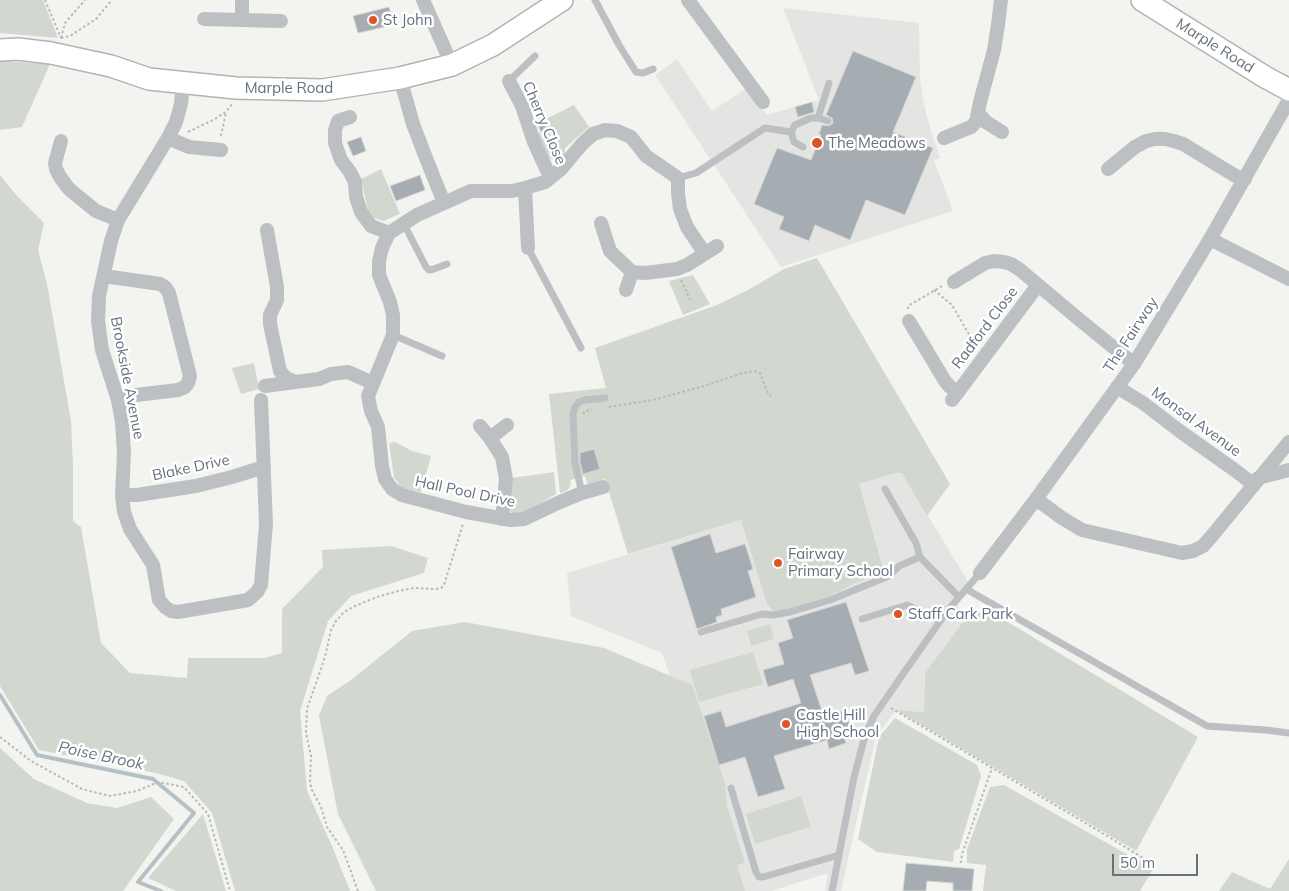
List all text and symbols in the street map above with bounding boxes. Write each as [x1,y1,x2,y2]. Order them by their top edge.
place label: St John [383,11,433,29]
marker: St John [367,14,379,26]
street label: Marple Road [1173,15,1257,77]
street label: Marple Road [245,79,333,97]
street label: Cherry Close [518,79,570,167]
place label: The Meadows [828,134,926,152]
marker: The Meadows [810,136,824,150]
street label: Radford Close [948,283,1022,373]
street label: The Fairway [1100,294,1162,376]
street label: Brookside Avenue [106,315,148,441]
street label: Monsal Avenue [1148,383,1244,461]
street label: Blake Drive [151,451,231,485]
street label: Hall Pool Drive [413,473,517,511]
place label: Fairway Primary School [788,545,893,580]
marker: Fairway Primary School [772,557,784,569]
place label: Staff Cark Park [908,605,1013,623]
marker: Staff Cark Park [892,608,904,620]
place label: Castle Hill High School [796,706,879,741]
marker: Castle Hill High School [780,718,792,730]
water label: Poise Brook [56,738,146,774]
scale bar [1114,844,1200,876]
text: 50 m [1120,853,1155,872]

